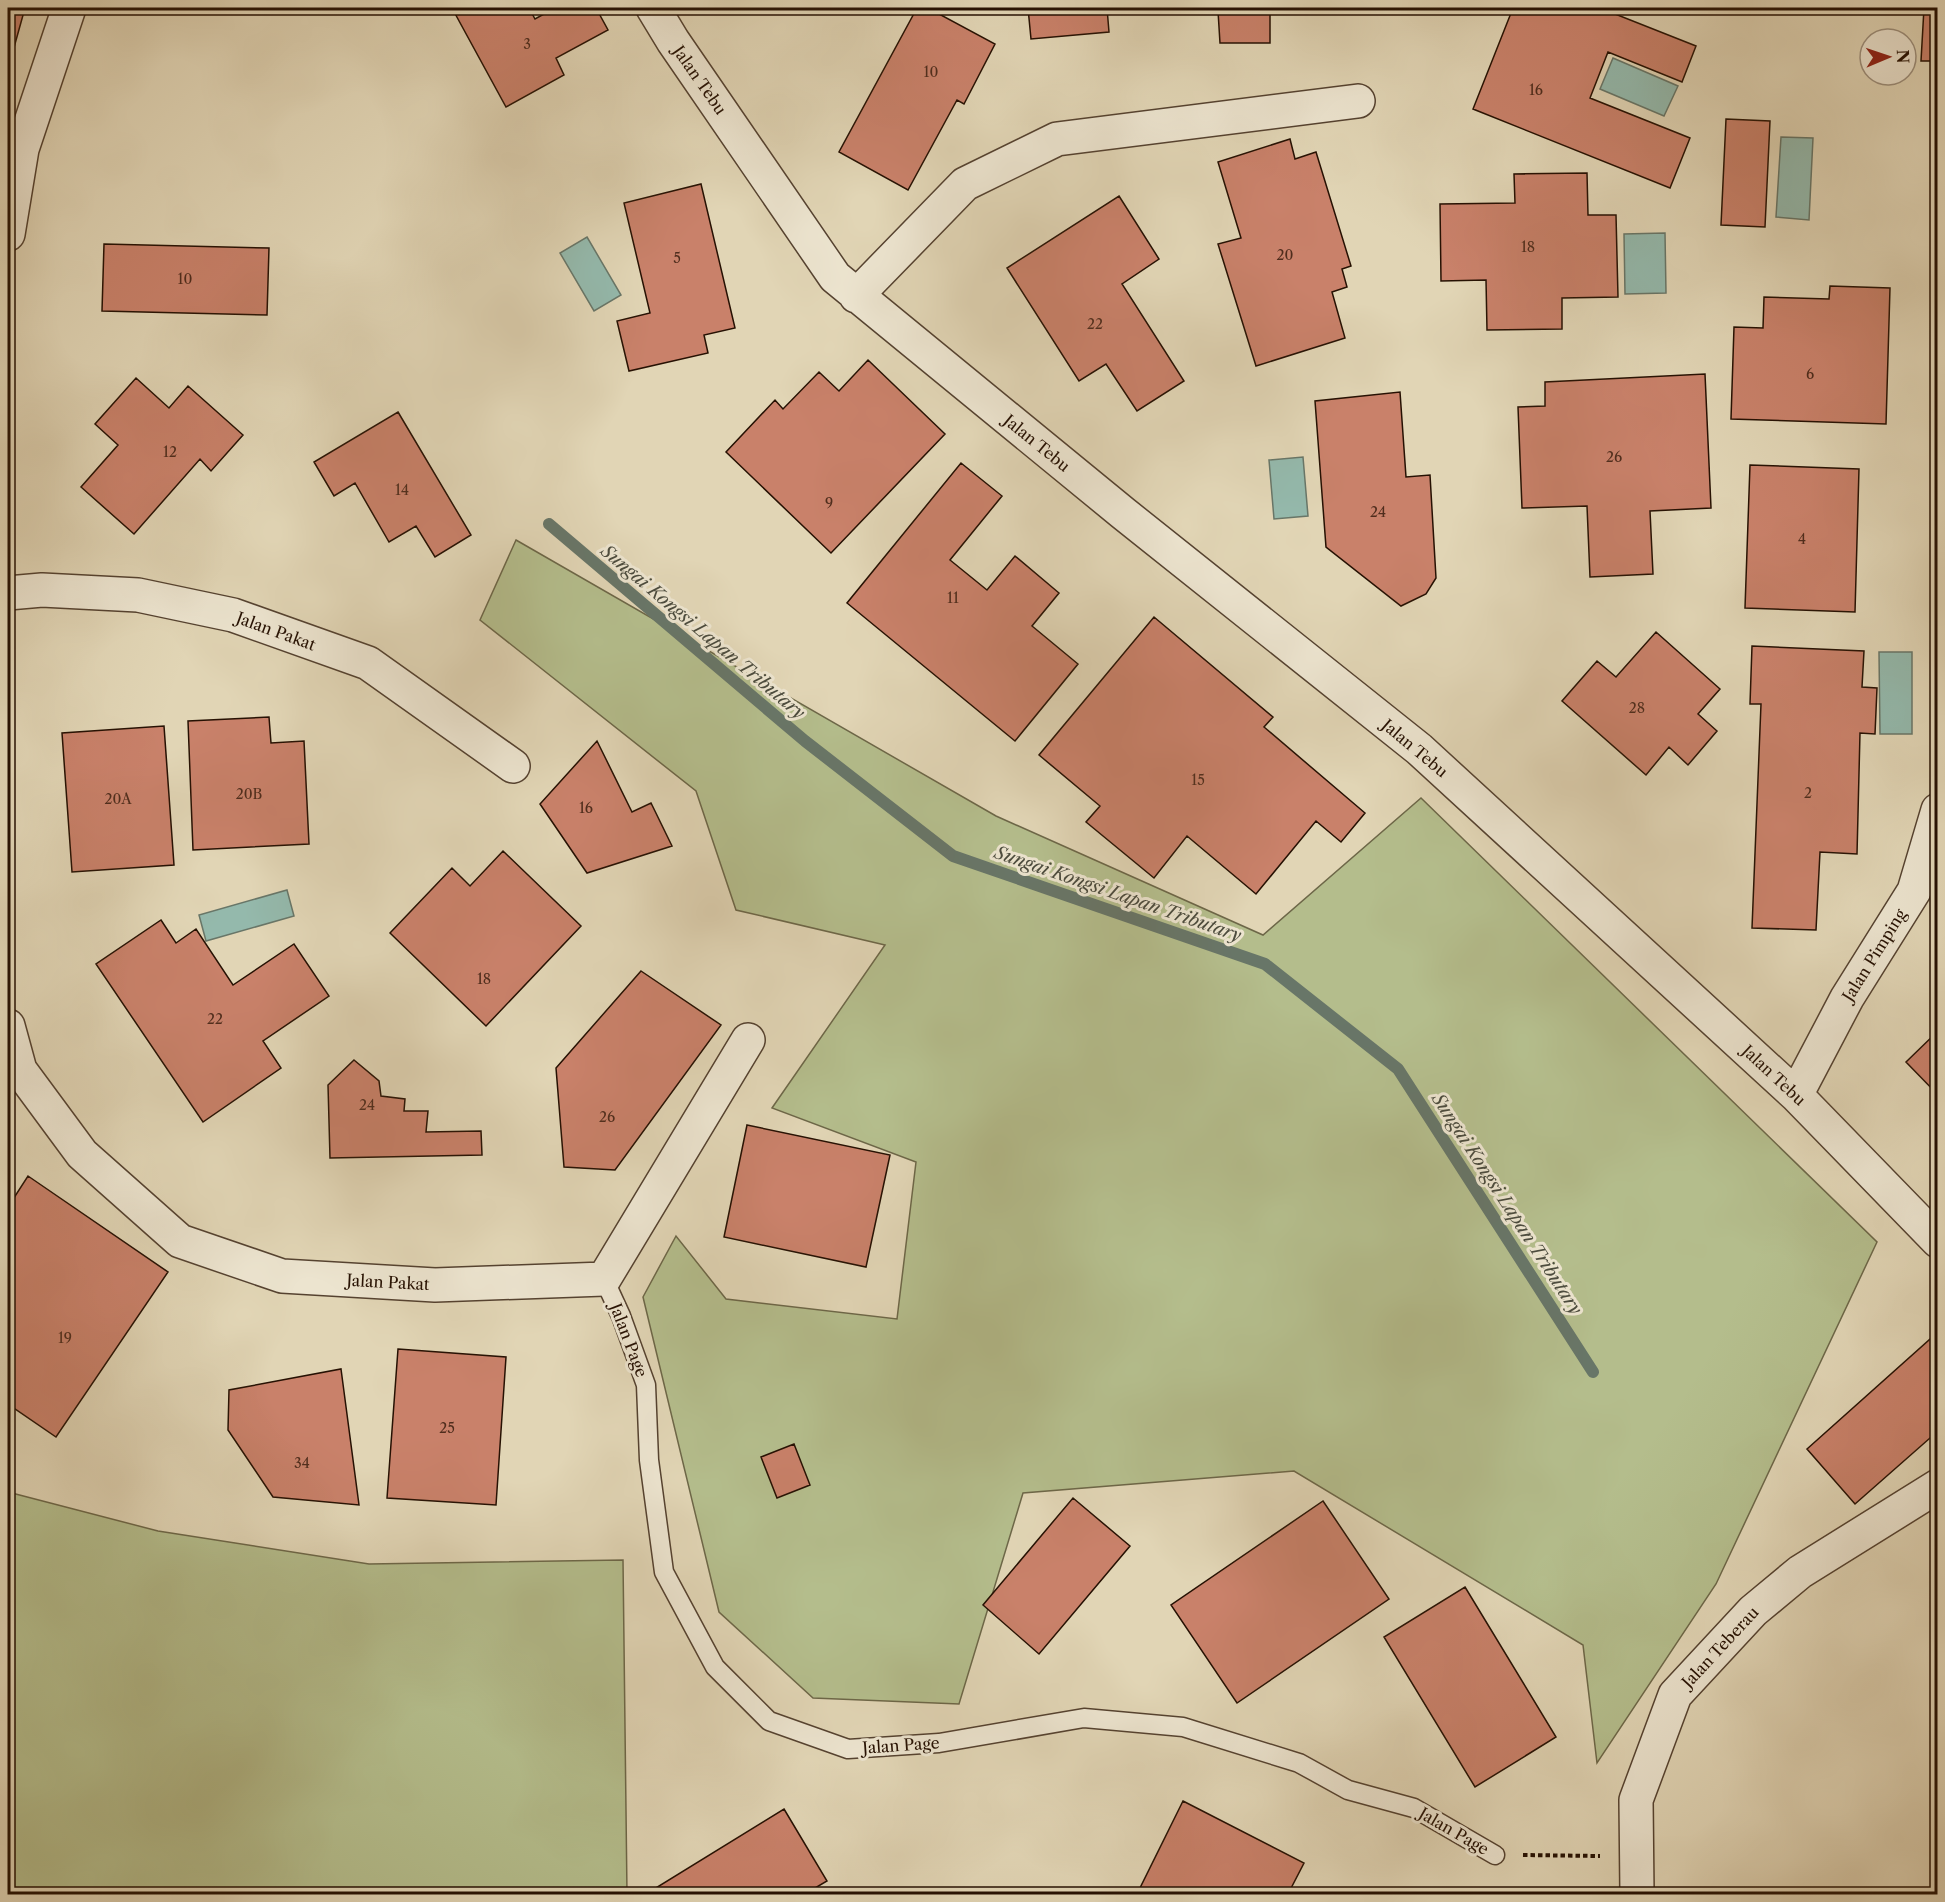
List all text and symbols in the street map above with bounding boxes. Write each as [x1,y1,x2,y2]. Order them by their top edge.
north arrow [1858,27,1918,87]
house number: 3 [523,35,531,53]
street label: Jalan Tebu [667,39,731,119]
text: N [1893,49,1913,64]
house number: 10 [924,63,938,81]
house number: 16 [1529,81,1543,99]
house number: 18 [1521,238,1535,256]
house number: 20 [1277,246,1294,264]
house number: 5 [673,249,681,267]
house number: 10 [178,270,192,288]
house number: 22 [1087,315,1103,333]
house number: 6 [1806,365,1814,383]
street label: Jalan Tebu [997,408,1074,476]
house number: 12 [163,443,177,461]
house number: 26 [1606,448,1622,466]
house number: 14 [395,481,409,499]
house number: 9 [825,494,833,512]
house number: 24 [1370,503,1386,521]
house number: 4 [1798,530,1806,548]
water label: Sungai Kongsi Lapan Tributary [596,540,809,724]
house number: 11 [947,589,959,607]
street label: Jalan Pakat [231,606,319,655]
house number: 28 [1629,699,1645,717]
street label: Jalan Tebu [1376,713,1452,781]
house number: 15 [1191,771,1205,789]
house number: 2 [1804,784,1812,802]
house number: 20B [236,785,263,803]
house number: 20A [104,790,132,808]
house number: 16 [579,799,593,817]
water label: Sungai Kongsi Lapan Tributary [991,841,1244,947]
street label: Jalan Pimping [1836,905,1911,1007]
house number: 18 [477,970,491,988]
house number: 22 [207,1010,223,1028]
street label: Jalan Tebu [1736,1038,1810,1110]
water label: Sungai Kongsi Lapan Tributary [1427,1088,1587,1319]
house number: 24 [359,1096,375,1114]
house number: 26 [599,1108,615,1126]
street label: Jalan Pakat [343,1270,430,1294]
street label: Jalan Page [605,1297,652,1380]
house number: 19 [58,1329,72,1347]
house number: 25 [439,1419,455,1437]
house number: 34 [294,1454,310,1472]
street label: Jalan Teberau [1675,1602,1763,1694]
street label: Jalan Page [859,1732,940,1758]
street label: Jalan Page [1413,1801,1493,1859]

